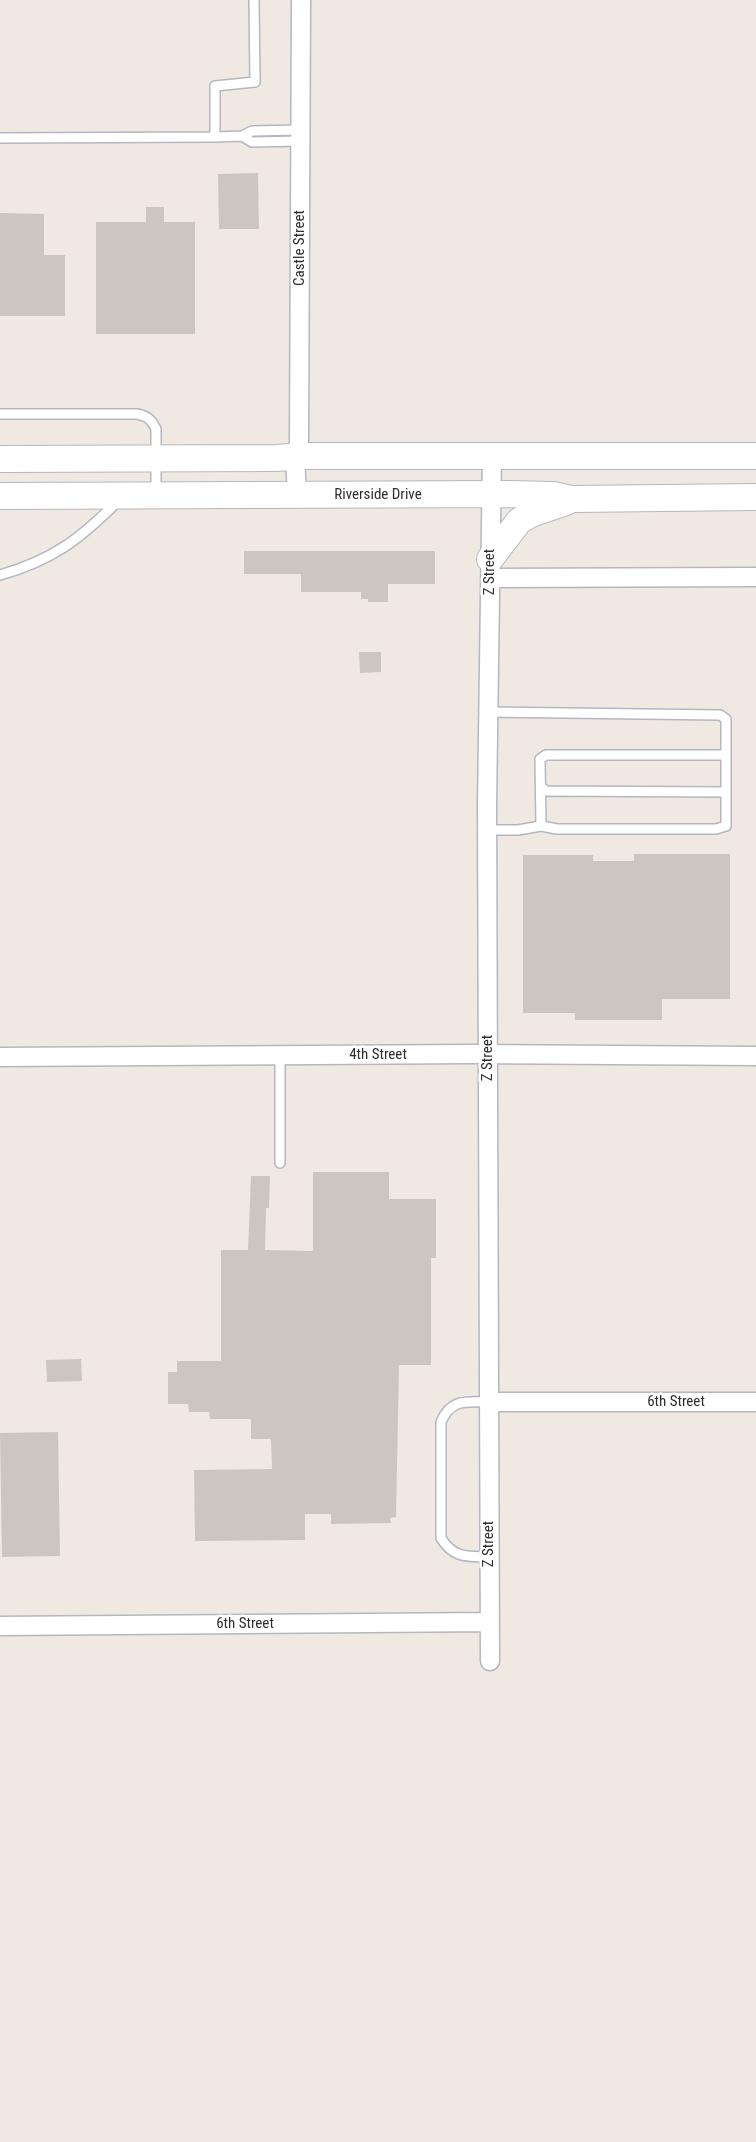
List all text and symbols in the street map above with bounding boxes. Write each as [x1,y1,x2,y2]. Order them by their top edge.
street label: Castle Street [291,210,309,286]
street label: Riverside Drive [334,486,422,504]
street label: Z Street [481,549,499,595]
street label: Z Street [479,1035,497,1081]
street label: 4th Street [349,1046,407,1064]
street label: 6th Street [647,1393,705,1411]
street label: Z Street [480,1521,498,1567]
street label: 6th Street [216,1615,274,1633]

